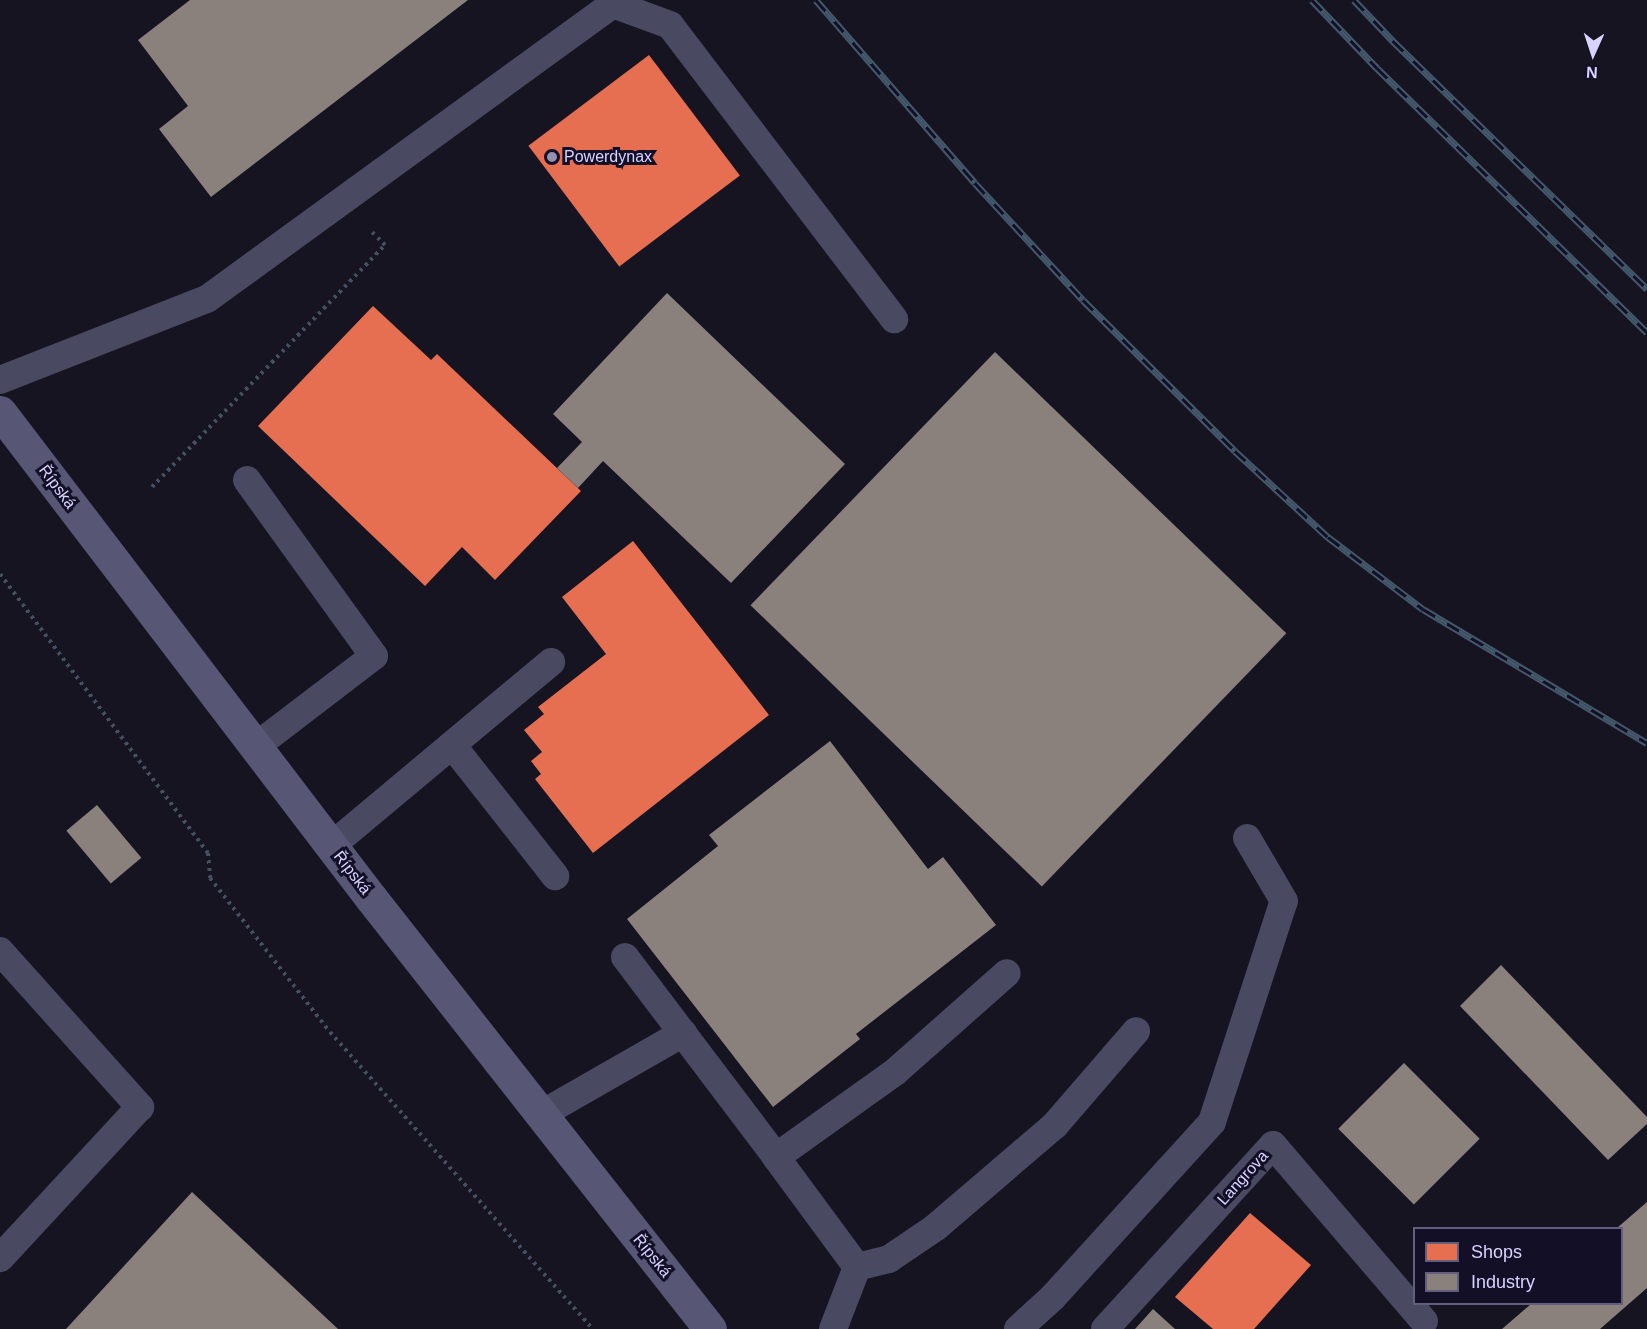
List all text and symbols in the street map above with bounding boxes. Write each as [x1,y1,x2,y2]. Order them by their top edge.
north arrow [1563,24,1623,84]
text: N [1586,64,1598,81]
place label: Powerdynax [564,147,652,167]
marker: Powerdynax [545,150,559,164]
street label: Řípská [34,461,80,513]
street label: Řípská [329,847,375,899]
street label: Langrova [1214,1147,1272,1209]
legend [1413,1227,1623,1305]
street label: Řípská [629,1231,675,1281]
text: Shops [1471,1242,1522,1262]
text: Industry [1471,1272,1535,1292]

